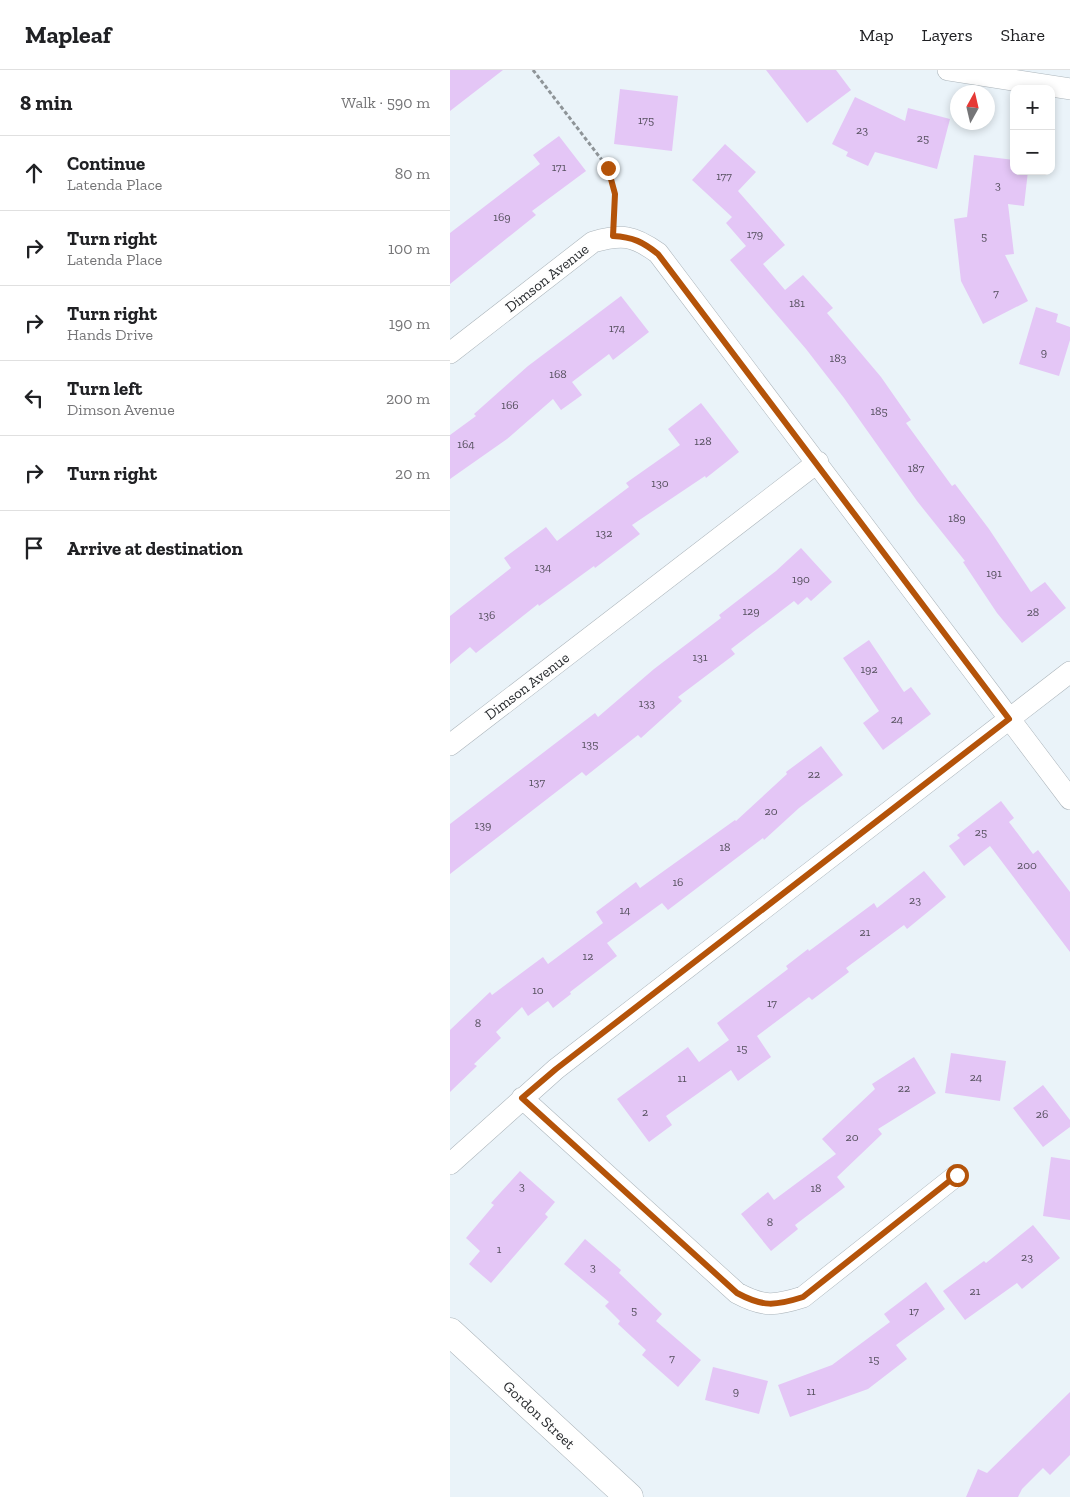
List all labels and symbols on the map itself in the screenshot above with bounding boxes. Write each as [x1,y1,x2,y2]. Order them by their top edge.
north arrow [950,85,995,130]
house number: 175 [638,113,654,127]
house number: 23 [856,123,868,137]
house number: 25 [917,131,929,145]
route end [597,157,620,180]
house number: 171 [552,160,567,174]
house number: 177 [716,169,732,183]
house number: 3 [995,178,1001,192]
house number: 169 [493,210,511,224]
house number: 179 [747,227,763,241]
house number: 5 [981,229,987,243]
street label: Dimson Avenue [502,240,592,316]
house number: 7 [993,286,999,300]
house number: 181 [789,296,805,310]
house number: 174 [609,321,626,335]
house number: 9 [1041,345,1047,359]
house number: 183 [830,351,847,365]
house number: 168 [549,367,567,381]
house number: 166 [501,398,519,412]
house number: 185 [870,404,888,418]
house number: 128 [694,434,712,448]
house number: 164 [457,437,475,451]
house number: 187 [908,461,925,475]
house number: 130 [651,476,669,490]
house number: 189 [948,511,966,525]
house number: 132 [596,526,612,540]
house number: 134 [535,560,552,574]
house number: 191 [986,566,1002,580]
house number: 190 [792,572,810,586]
house number: 129 [742,604,760,618]
house number: 28 [1027,605,1039,619]
house number: 136 [479,608,495,622]
street label: Dimson Avenue [481,648,573,724]
house number: 131 [692,650,708,664]
house number: 192 [860,662,878,676]
house number: 133 [639,696,655,710]
house number: 24 [891,712,904,726]
house number: 135 [582,737,598,751]
house number: 22 [808,767,820,781]
house number: 137 [529,775,545,789]
house number: 20 [764,804,778,818]
house number: 139 [475,818,491,832]
house number: 25 [975,825,987,839]
house number: 18 [719,840,731,854]
house number: 200 [1017,858,1037,872]
house number: 16 [673,875,684,889]
house number: 23 [909,893,921,907]
house number: 14 [619,903,631,917]
house number: 21 [860,925,871,939]
house number: 12 [583,949,593,963]
house number: 10 [532,983,544,997]
house number: 17 [767,996,777,1010]
house number: 8 [475,1016,481,1030]
house number: 15 [737,1041,747,1055]
house number: 24 [970,1070,983,1084]
house number: 11 [677,1071,687,1085]
house number: 22 [898,1081,910,1095]
house number: 2 [642,1105,648,1119]
house number: 26 [1036,1107,1048,1121]
house number: 20 [845,1130,859,1144]
route start [946,1164,969,1187]
house number: 3 [519,1179,525,1193]
house number: 18 [810,1181,822,1195]
house number: 8 [767,1215,773,1229]
house number: 1 [497,1242,502,1256]
house number: 23 [1021,1250,1033,1264]
house number: 3 [590,1260,596,1274]
house number: 21 [970,1284,981,1298]
house number: 5 [631,1303,637,1317]
house number: 17 [909,1304,919,1318]
house number: 7 [669,1351,675,1365]
house number: 15 [869,1352,879,1366]
street label: Gordon Street [499,1377,579,1453]
house number: 9 [733,1384,739,1398]
house number: 11 [806,1384,816,1398]

